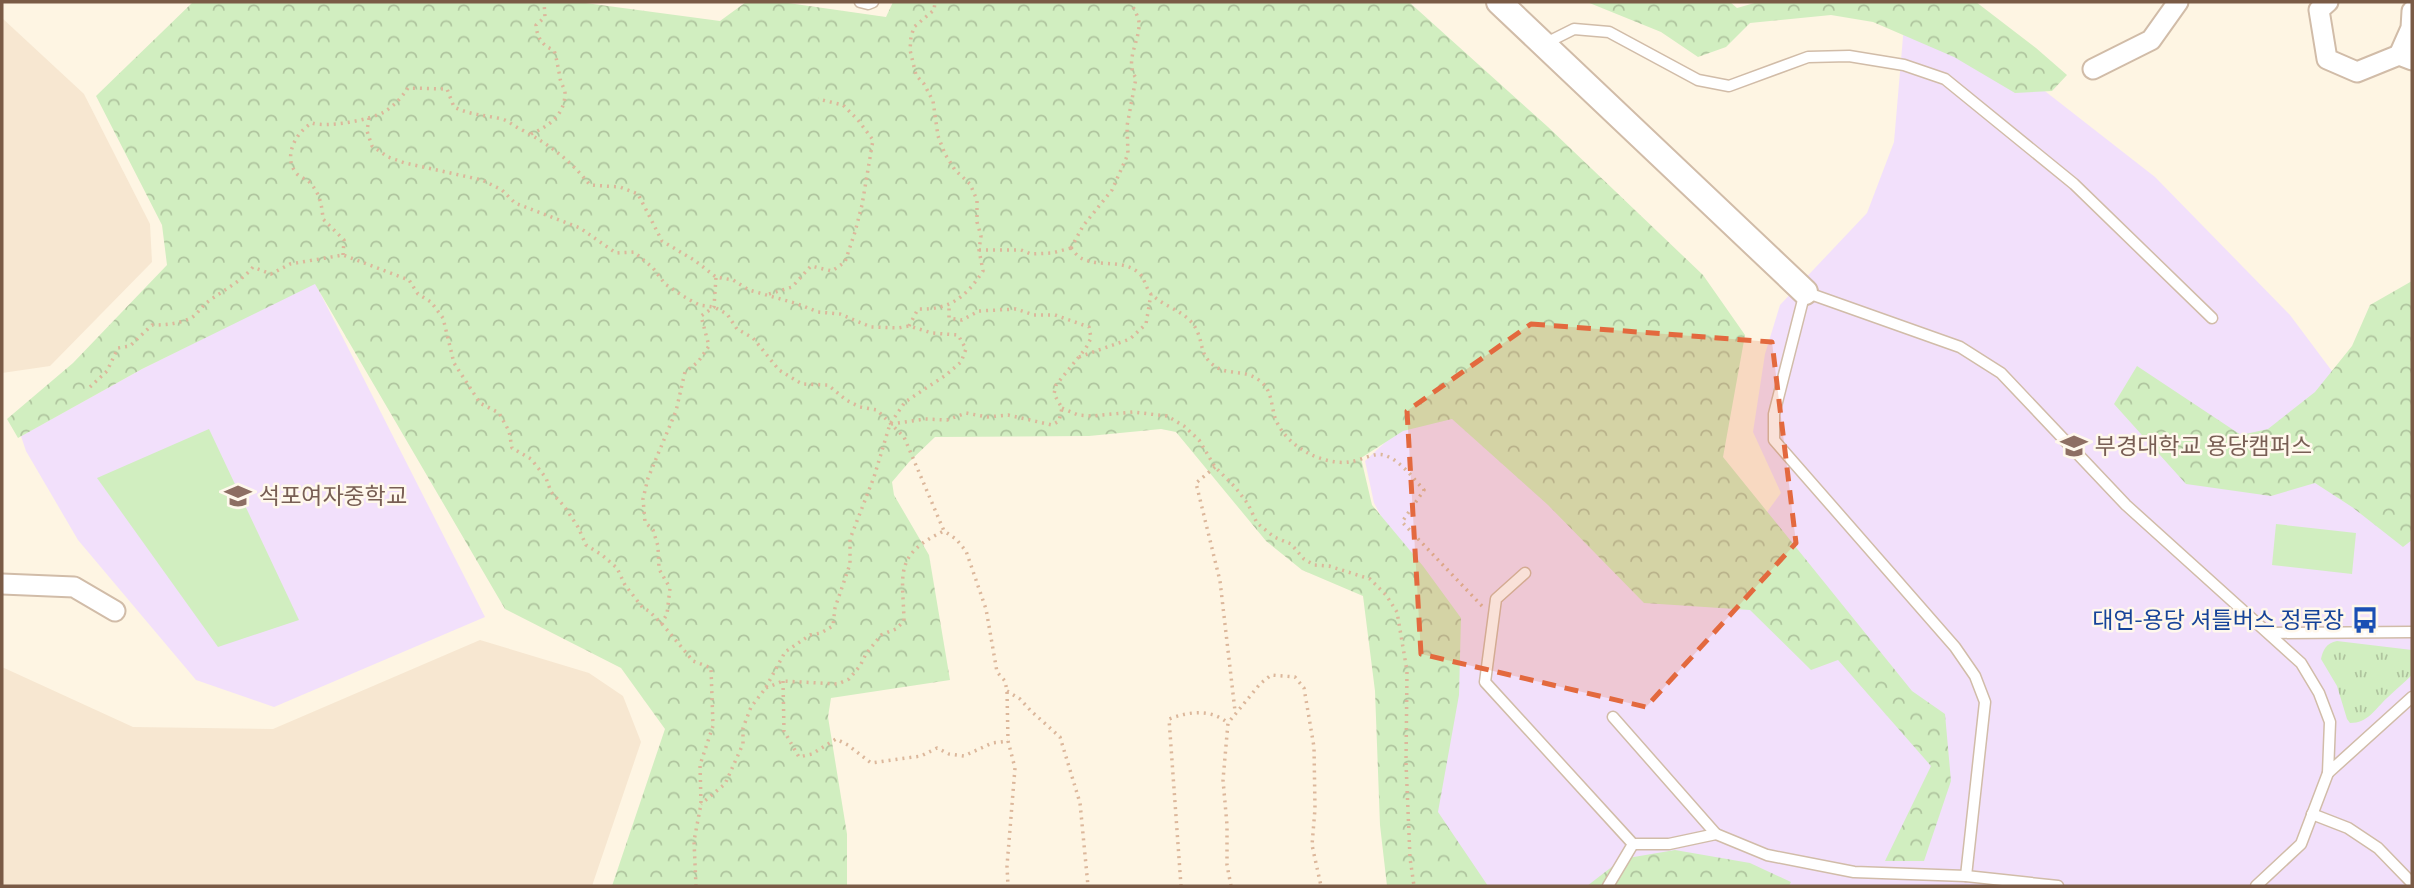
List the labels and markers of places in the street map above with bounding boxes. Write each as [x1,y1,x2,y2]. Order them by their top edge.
school or university icon: 부경대학교 용당캠퍼스 [2059,431,2089,461]
place label: 부경대학교 용당캠퍼스 [2095,433,2312,460]
school or university icon: 석포여자중학교 [223,481,253,511]
place label: 석포여자중학교 [259,483,407,510]
bus stop icon: 대연-용당 셔틀버스 정류장 [2350,605,2380,635]
place label: 대연-용당 셔틀버스 정류장 [2092,607,2344,634]

